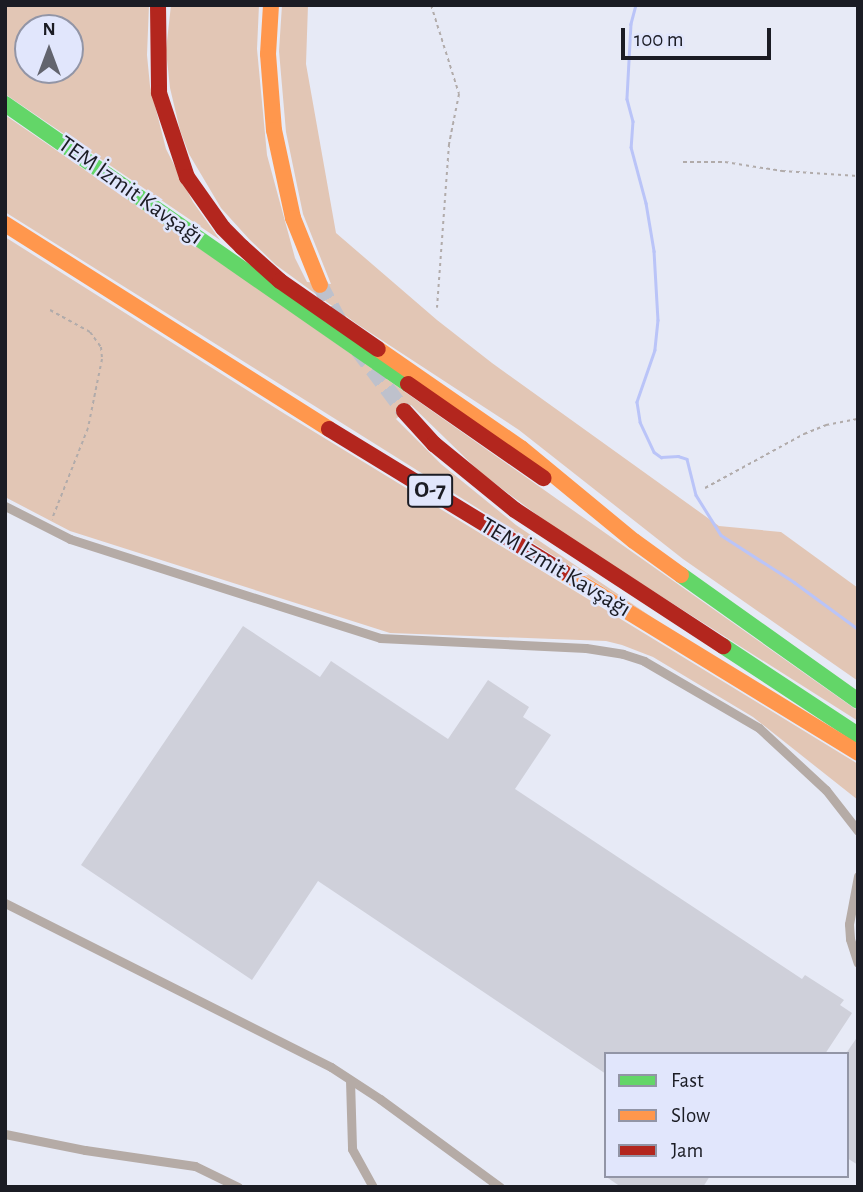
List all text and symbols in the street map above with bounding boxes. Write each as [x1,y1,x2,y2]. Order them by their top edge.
north arrow [14,14,84,84]
scale bar [625,14,776,58]
text: N [42,20,56,39]
text: 100 m [634,29,684,50]
street label: TEM İzmit Kavşağı [52,130,208,252]
road number: O-7 [406,471,454,510]
street label: TEM İzmit Kavşağı [475,512,635,624]
legend [604,1052,849,1178]
text: Fast [671,1070,704,1091]
text: Slow [671,1105,710,1126]
text: Jam [671,1140,703,1161]

